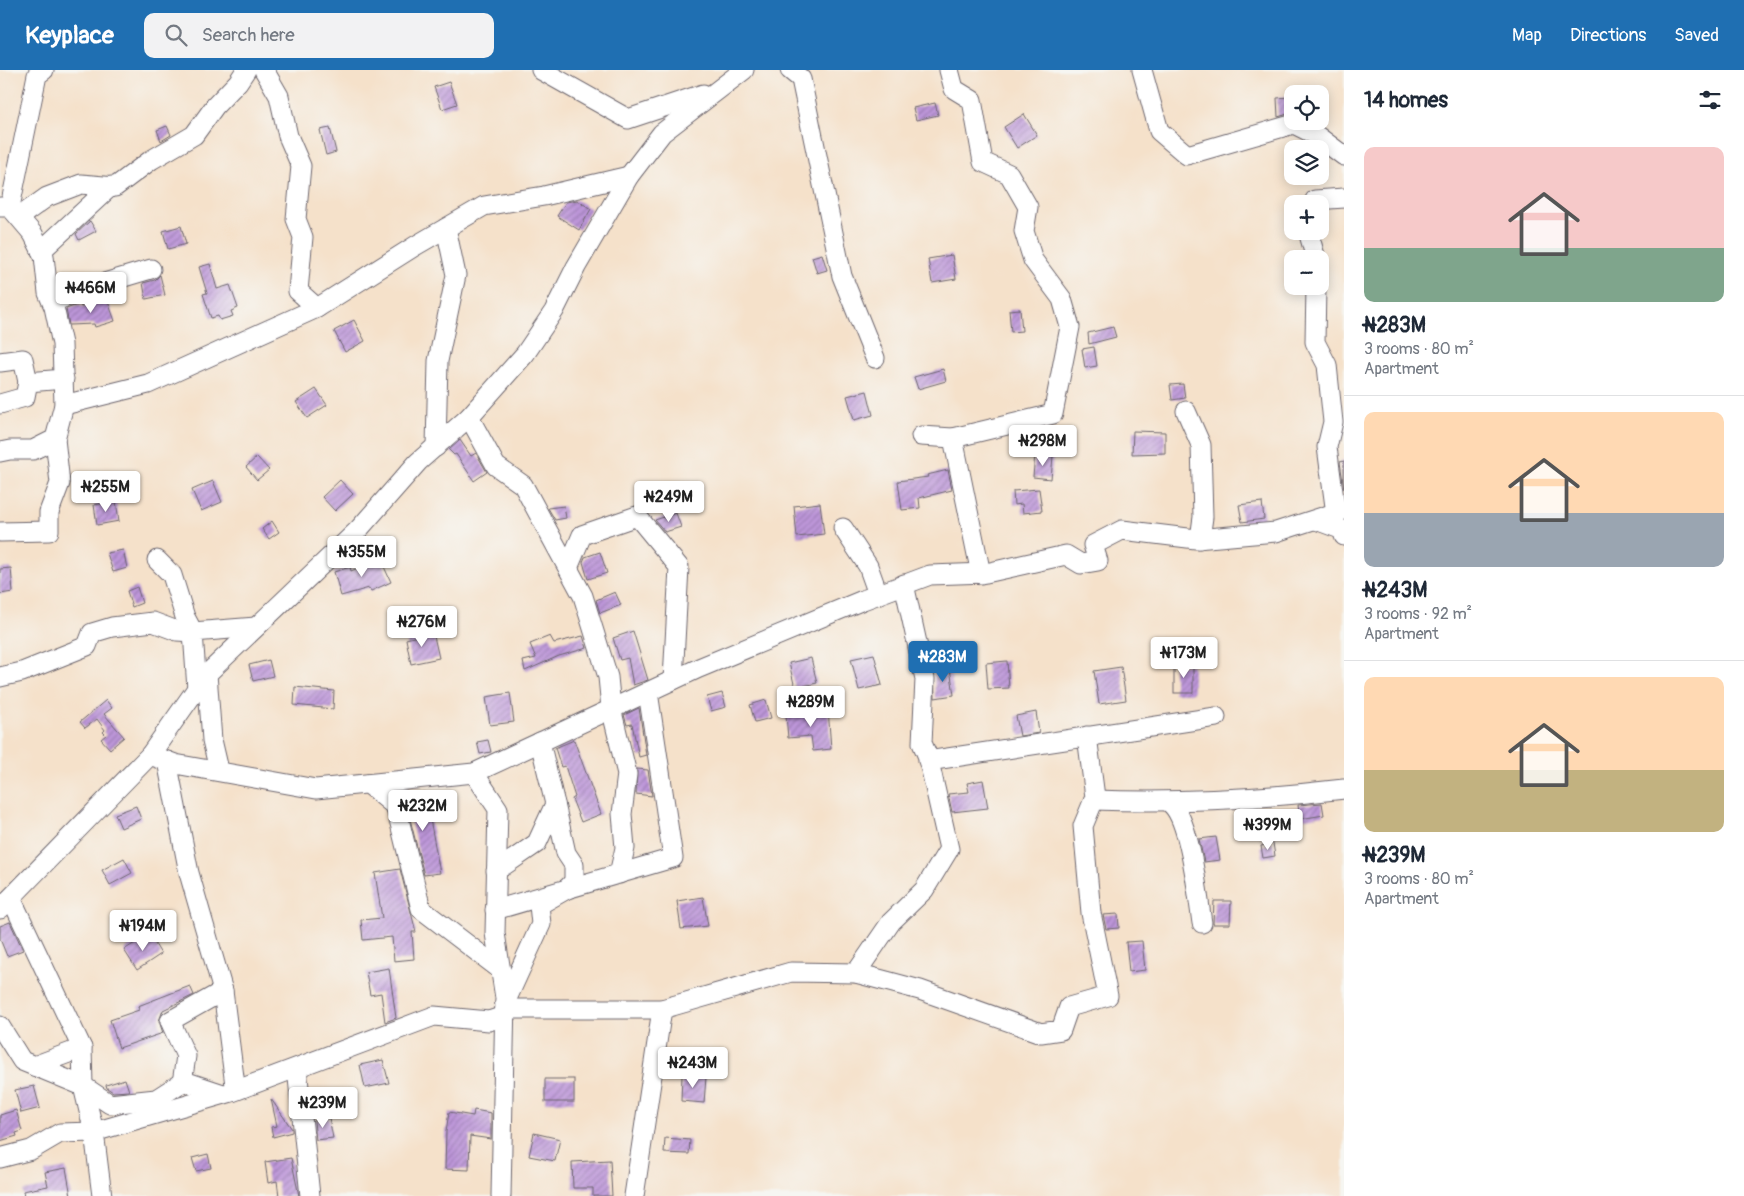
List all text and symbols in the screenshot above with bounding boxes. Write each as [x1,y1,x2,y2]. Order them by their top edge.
search box [144,13,494,58]
text: Keyplace [25,21,114,50]
icon: search [162,21,190,49]
text: Search here [202,23,295,47]
text: Map [1512,24,1542,47]
text: Directions [1570,24,1646,47]
text: Saved [1674,24,1719,47]
map controls [1284,85,1329,295]
button: locate [1284,85,1329,130]
icon: filters [1696,86,1724,114]
text: 14 homes [1364,87,1448,114]
button: layers [1284,140,1329,185]
icon: home [1499,179,1589,269]
button: + [1284,195,1329,240]
button: − [1284,250,1329,295]
pin: ₦466M [56,272,126,314]
text: ₦466M [66,278,116,298]
text: ₦283M [1364,312,1426,339]
text: 3 rooms · 80 m² [1364,339,1474,359]
text: Apartment [1364,359,1439,379]
pin: ₦298M [1008,424,1078,467]
text: ₦298M [1020,431,1066,451]
icon: home [1499,445,1589,535]
pin: ₦255M [71,470,141,513]
text: ₦255M [82,477,130,497]
pin: ₦249M [634,480,704,523]
text: ₦249M [645,487,693,507]
pin: ₦355M [327,536,397,578]
text: ₦355M [338,542,386,562]
text: ₦243M [1364,577,1427,604]
text: 3 rooms · 92 m² [1364,604,1472,624]
pin: ₦276M [387,606,457,648]
text: ₦276M [398,612,446,632]
text: Apartment [1364,624,1439,644]
pin: ₦173M [1149,636,1219,679]
pin: ₦283M [908,640,978,683]
text: ₦173M [1162,643,1206,663]
text: ₦283M [919,647,967,667]
pin: ₦289M [776,686,846,728]
text: ₦289M [788,692,834,712]
icon: home [1499,710,1589,800]
pin: ₦232M [388,790,458,832]
text: ₦232M [399,796,447,816]
pin: ₦399M [1233,808,1303,851]
text: ₦399M [1245,815,1291,835]
text: ₦239M [1364,842,1425,869]
text: 3 rooms · 80 m² [1364,869,1474,889]
text: Apartment [1364,889,1439,909]
pin: ₦194M [108,910,178,952]
text: ₦194M [121,916,165,936]
pin: ₦243M [658,1046,728,1089]
text: ₦243M [669,1053,717,1073]
pin: ₦239M [288,1086,358,1129]
text: ₦239M [300,1093,346,1113]

